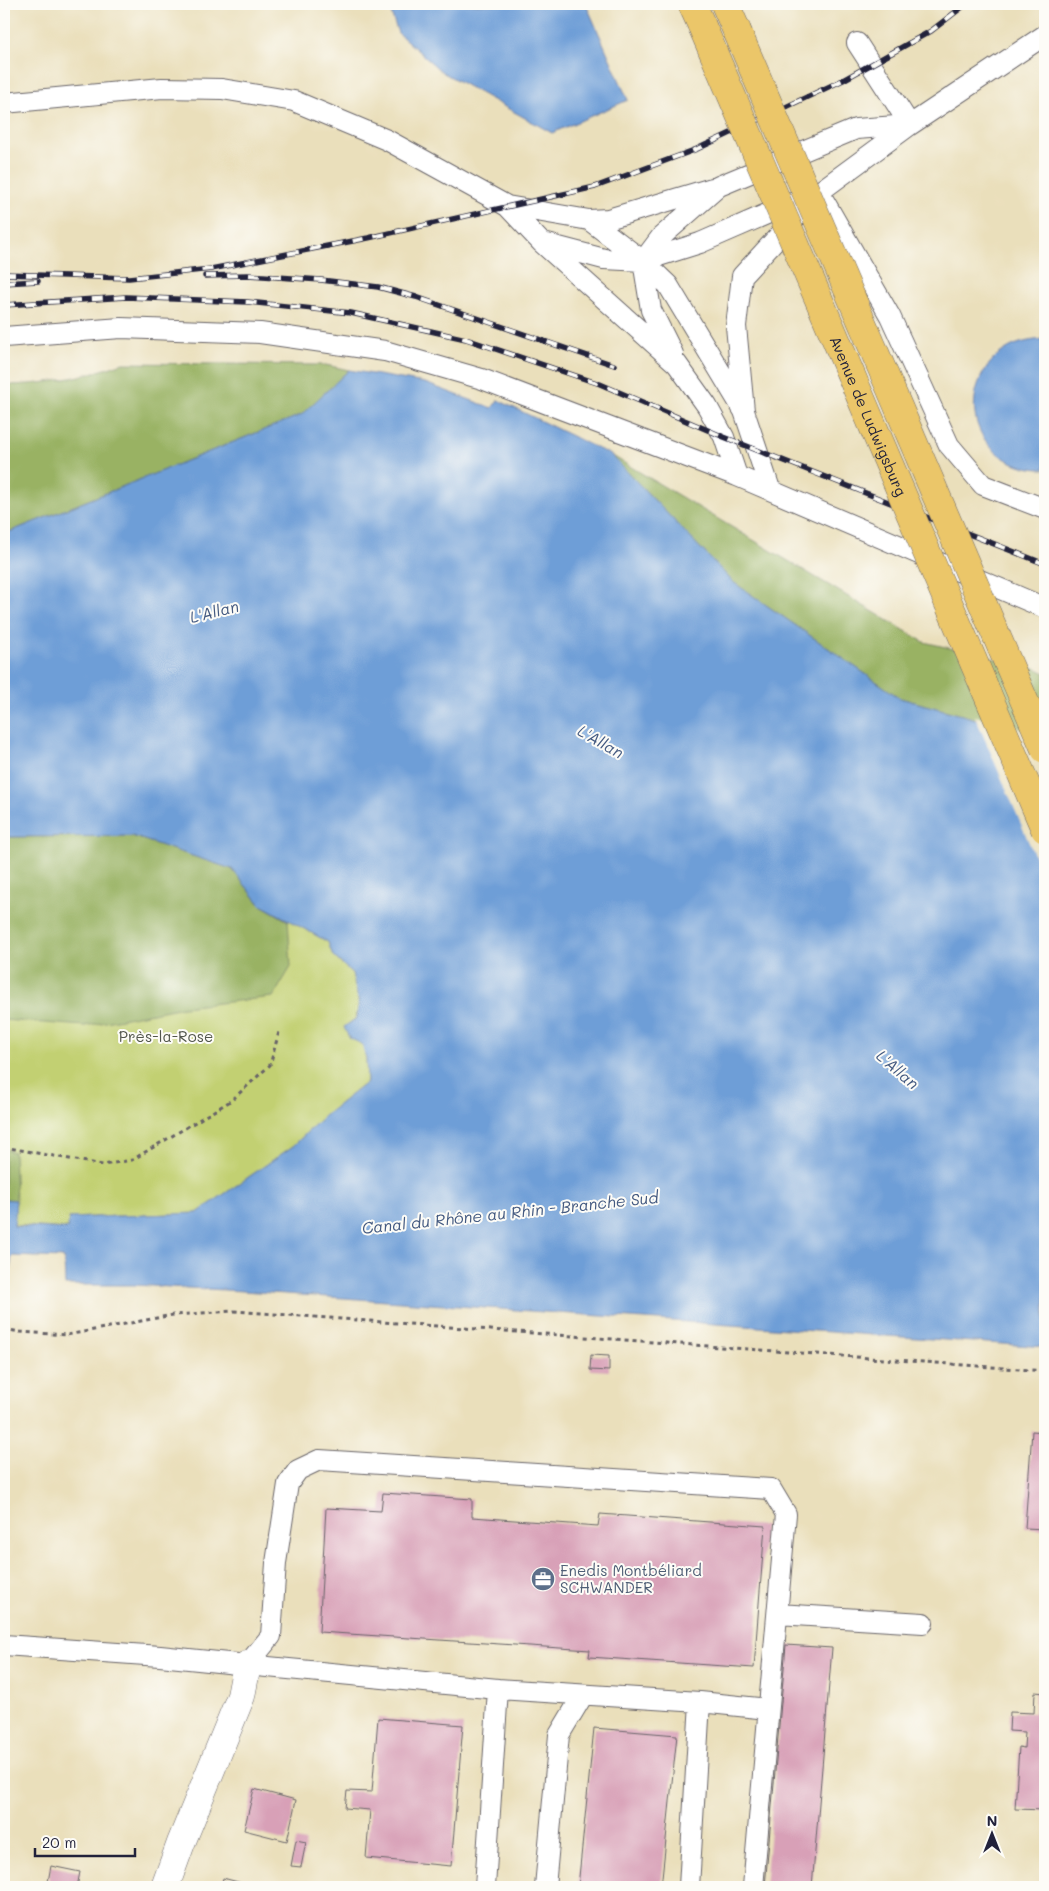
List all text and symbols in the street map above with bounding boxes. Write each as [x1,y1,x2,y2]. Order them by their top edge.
street label: Avenue de Ludwigsburg [826,333,912,499]
water label: L'Allan [187,595,241,627]
water label: L'Allan [574,719,628,763]
park label: Près-la-Rose [119,1026,213,1046]
water label: L'Allan [872,1045,924,1093]
water label: Canal du Rhône au Rhin - Branche Sud [361,1186,660,1238]
place label: Enedis Montbéliard SCHWANDER [560,1560,702,1597]
office icon: Enedis Montbéliard SCHWANDER [530,1566,556,1592]
north arrow [966,1808,1016,1858]
text: N [987,1811,997,1830]
scale bar [35,1826,135,1858]
text: 20 m [42,1832,76,1852]

